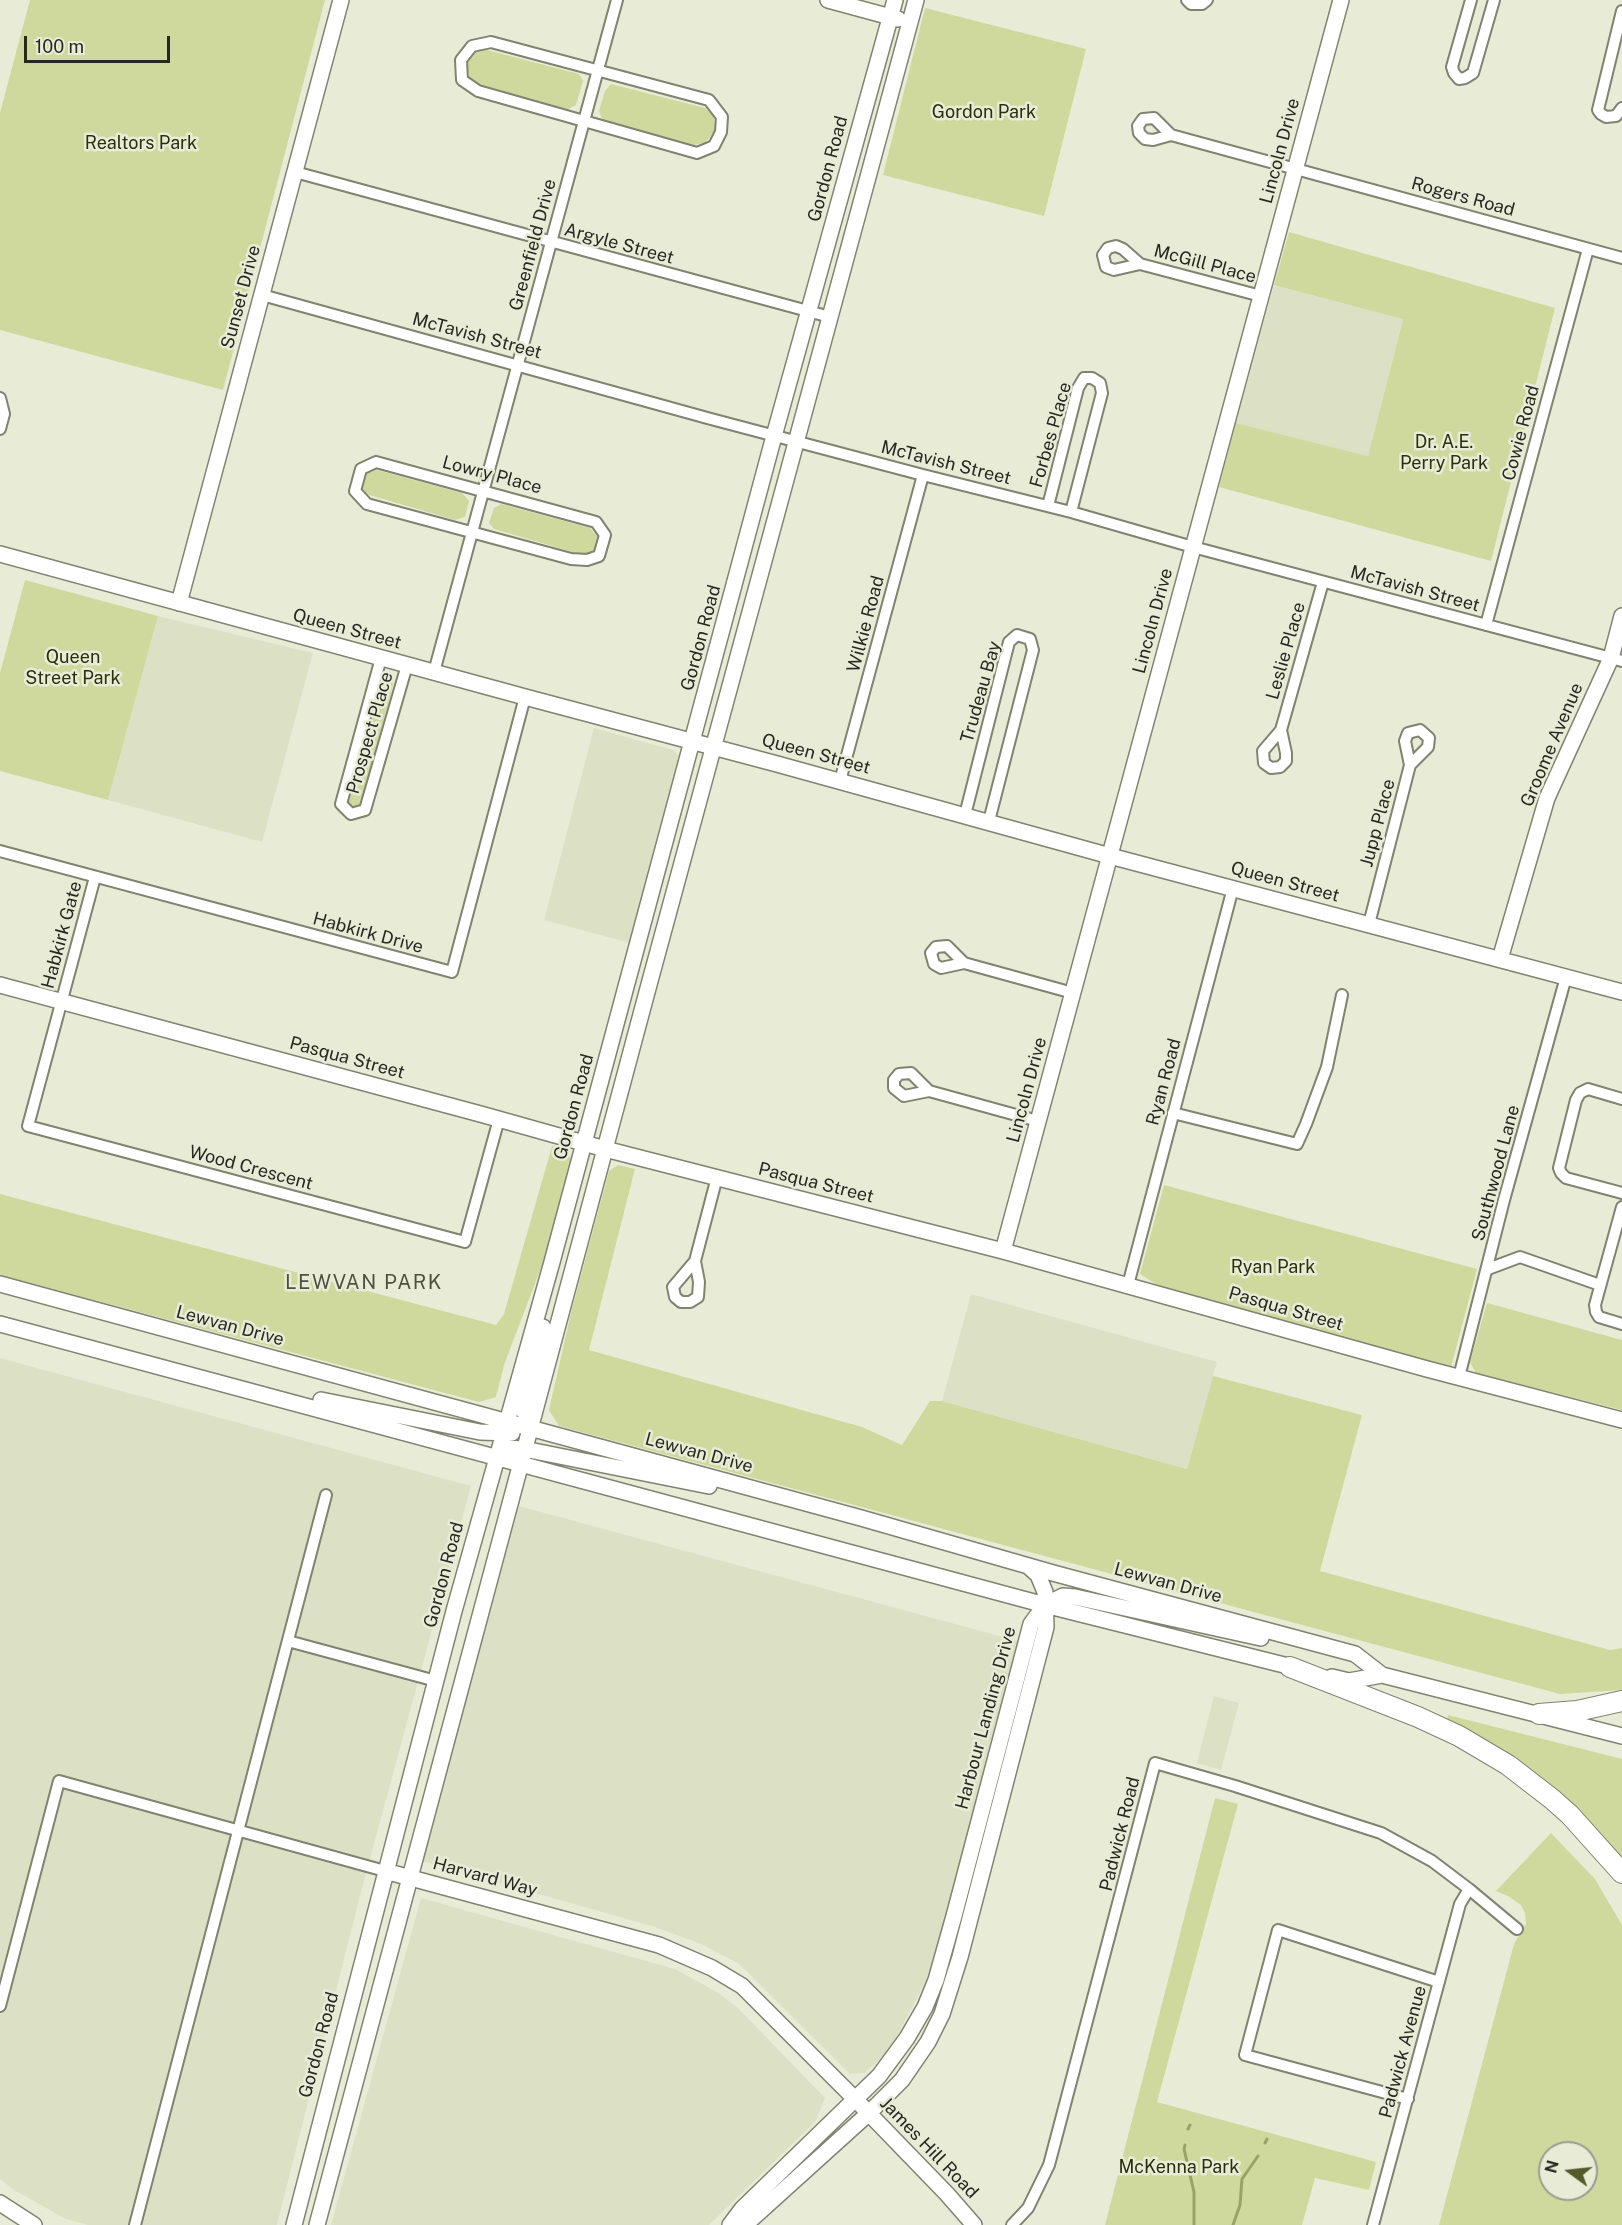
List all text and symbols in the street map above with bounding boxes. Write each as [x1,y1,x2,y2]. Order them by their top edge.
scale bar [27,24,172,62]
text: 100 m [35,36,84,57]
street label: Lincoln Drive [1256,96,1304,206]
park label: Gordon Park [932,101,1036,123]
street label: Gordon Road [804,114,852,224]
park label: Realtors Park [85,132,197,154]
street label: Rogers Road [1409,173,1517,221]
street label: Greenfield Drive [505,177,561,313]
street label: Argyle Street [562,219,676,269]
street label: McGill Place [1151,240,1259,288]
street label: Sunset Drive [217,243,265,351]
street label: McTavish Street [410,308,544,364]
street label: Forbes Place [1026,380,1076,490]
street label: Cowie Road [1498,383,1544,483]
park label: Dr. A.E. Perry Park [1400,431,1488,474]
street label: McTavish Street [879,436,1013,490]
street label: Lowry Place [440,451,544,499]
street label: McTavish Street [1348,561,1482,617]
street label: Lincoln Drive [1129,566,1177,676]
street label: Wilkie Road [843,573,889,675]
street label: Gordon Road [677,583,725,693]
street label: Leslie Place [1262,600,1310,702]
street label: Queen Street [290,604,404,654]
street label: Trudeau Bay [956,639,1006,745]
park label: Queen Street Park [25,646,121,688]
street label: Prospect Place [342,669,398,797]
street label: Groome Avenue [1516,680,1588,810]
street label: Queen Street [759,729,873,779]
street label: Jupp Place [1356,777,1400,869]
street label: Queen Street [1228,857,1342,907]
street label: Habkirk Gate [37,879,87,991]
street label: Habkirk Drive [310,908,426,958]
street label: Pasqua Street [287,1032,407,1084]
street label: Lincoln Drive [1003,1035,1051,1145]
street label: Ryan Road [1142,1036,1186,1128]
street label: Gordon Road [550,1052,598,1162]
street label: Southwood Lane [1467,1103,1525,1243]
street label: Wood Crescent [187,1141,315,1195]
street label: Pasqua Street [756,1158,876,1208]
park label: Ryan Park [1231,1256,1315,1278]
district label: LEWVAN PARK [285,1271,443,1295]
street label: Pasqua Street [1226,1282,1346,1336]
street label: Lewvan Drive [174,1301,286,1351]
street label: Lewvan Drive [643,1428,755,1478]
street label: Gordon Road [420,1520,468,1630]
street label: Lewvan Drive [1112,1558,1224,1608]
street label: Harbour Landing Drive [951,1624,1021,1812]
street label: Padwick Road [1095,1775,1145,1893]
street label: Harvard Way [430,1853,540,1901]
street label: Padwick Avenue [1375,1983,1431,2121]
street label: Gordon Road [295,1990,343,2100]
street label: James Hill Road [875,2093,983,2203]
north arrow [1538,2141,1598,2201]
park label: McKenna Park [1119,2156,1239,2178]
text: N [1541,2158,1563,2175]

